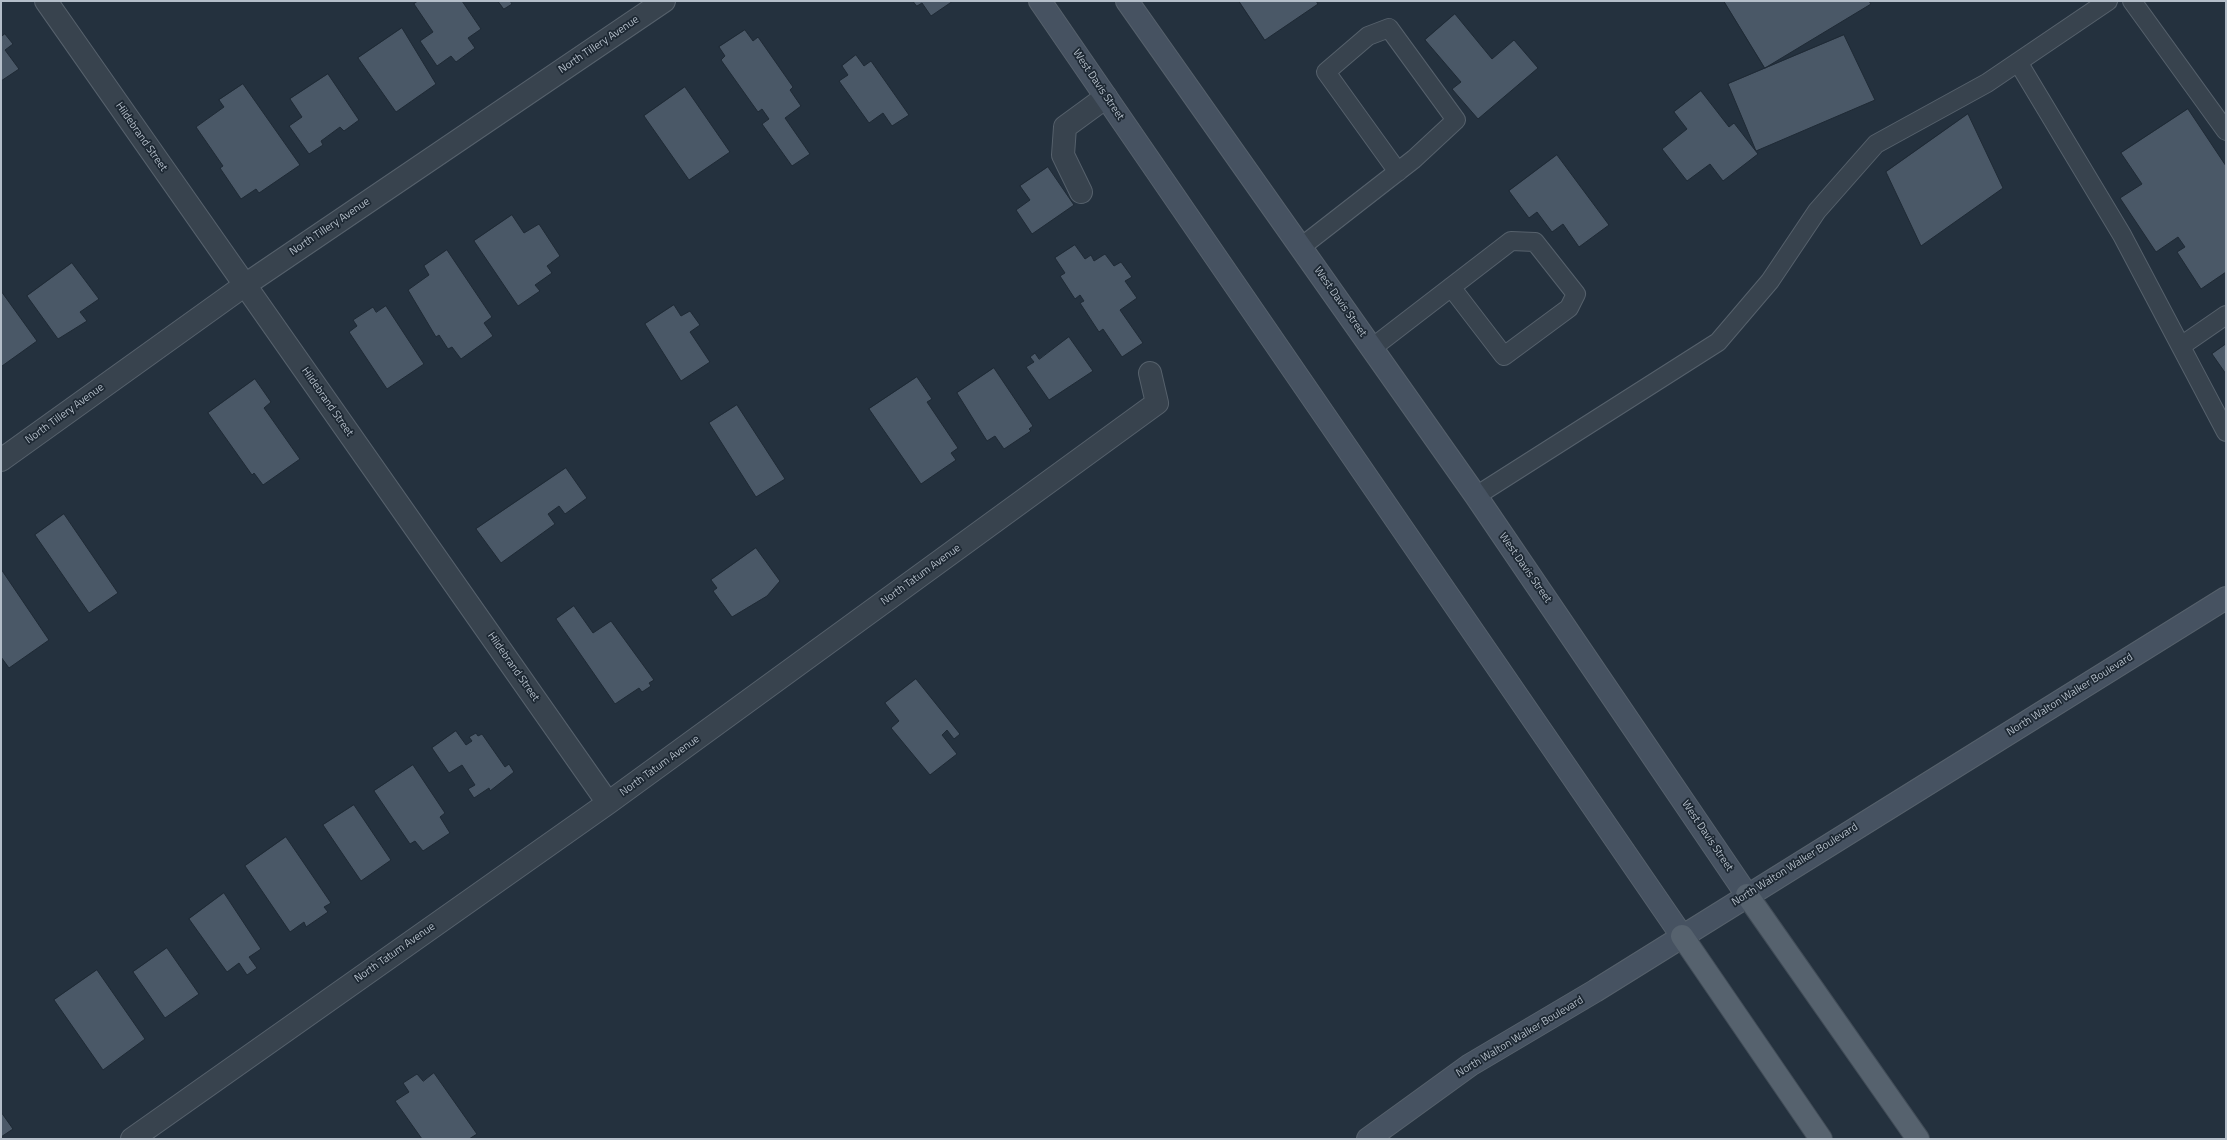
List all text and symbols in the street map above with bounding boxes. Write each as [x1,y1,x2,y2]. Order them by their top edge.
street label: North Tillery Avenue [556,13,642,77]
street label: West Davis Street [1069,47,1127,123]
street label: Hildebrand Street [112,100,170,174]
street label: North Tillery Avenue [287,195,373,259]
street label: West Davis Street [1311,264,1369,340]
street label: Hildebrand Street [298,365,356,439]
street label: North Tillery Avenue [23,381,107,447]
street label: West Davis Street [1496,530,1554,606]
street label: North Tatum Avenue [879,542,963,608]
street label: Hildebrand Street [484,630,542,704]
street label: North Walton Walker Boulevard [2005,651,2135,739]
street label: North Tatum Avenue [618,733,702,799]
street label: West Davis Street [1678,798,1736,874]
street label: North Walton Walker Boulevard [1730,821,1860,909]
street label: North Tatum Avenue [352,920,438,986]
street label: North Walton Walker Boulevard [1454,994,1586,1080]

